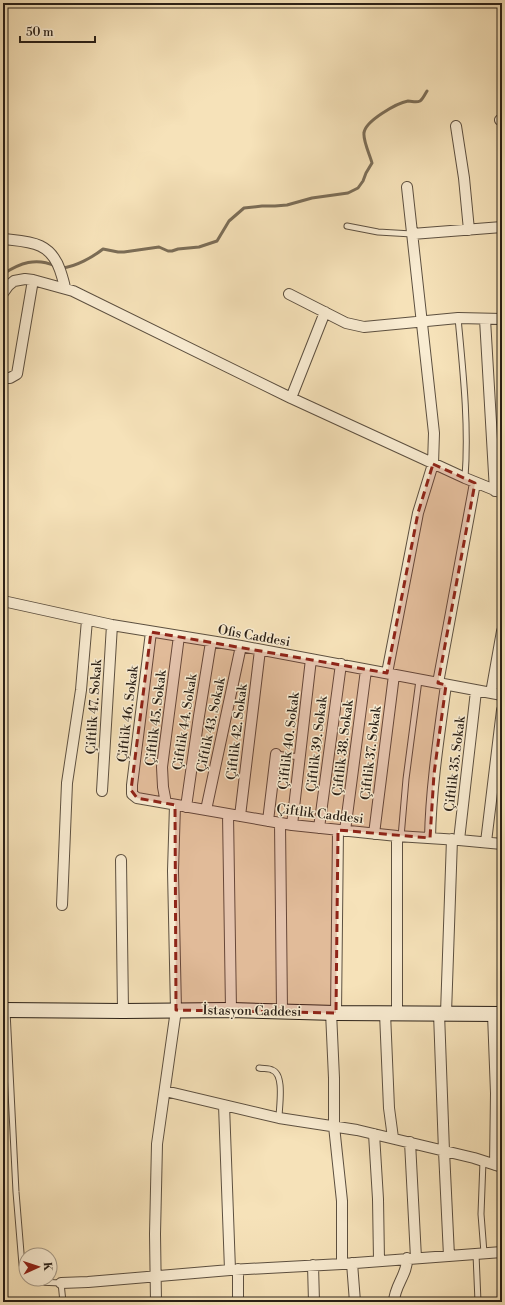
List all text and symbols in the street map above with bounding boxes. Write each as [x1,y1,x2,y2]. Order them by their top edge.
scale bar [20,18,95,44]
text: 50 m [26,25,54,40]
street label: Ofis Caddesi [216,622,292,650]
street label: Çiftlik 47. Sokak [83,658,105,755]
street label: Çiftlik 46. Sokak [114,664,142,763]
street label: Çiftlik 45. Sokak [142,668,170,767]
street label: Çiftlik 44. Sokak [169,671,201,771]
street label: Çiftlik 43. Sokak [193,675,229,774]
street label: Çiftlik 42. Sokak [223,682,251,781]
street label: Çiftlik 40. Sokak [275,690,303,791]
street label: Çiftlik 39. Sokak [303,694,331,793]
street label: Çiftlik 38. Sokak [329,698,357,797]
street label: Çiftlik 37. Sokak [357,704,385,801]
street label: Çiftlik 35. Sokak [441,714,469,813]
street label: Çiftlik Caddesi [276,801,364,827]
street label: İstasyon Caddesi [203,1001,301,1020]
north arrow [18,1247,58,1287]
text: K [40,1262,54,1272]

